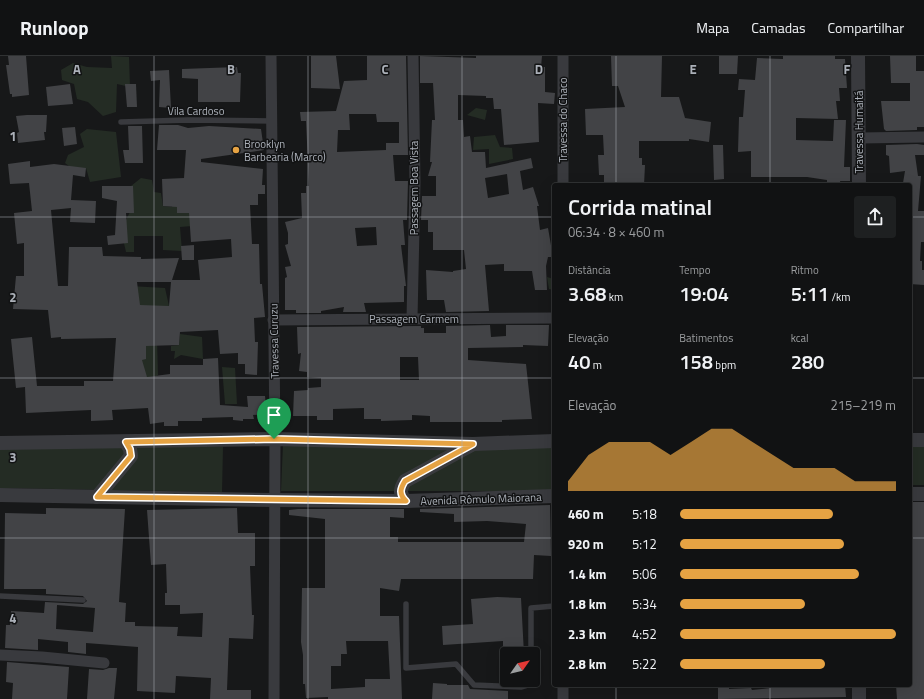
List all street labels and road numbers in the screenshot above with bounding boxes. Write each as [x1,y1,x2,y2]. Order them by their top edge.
street label: Travessa do Chaco [555,77,571,163]
street label: Travessa Humaitá [851,90,867,173]
street label: Vila Cardoso [168,103,225,119]
street label: Passagem Boa Vista [406,140,422,235]
street label: Travessa Curuzu [265,303,283,379]
street label: Passagem Carmem [369,311,459,327]
street label: Avenida Rômulo Maiorana [420,489,542,509]

